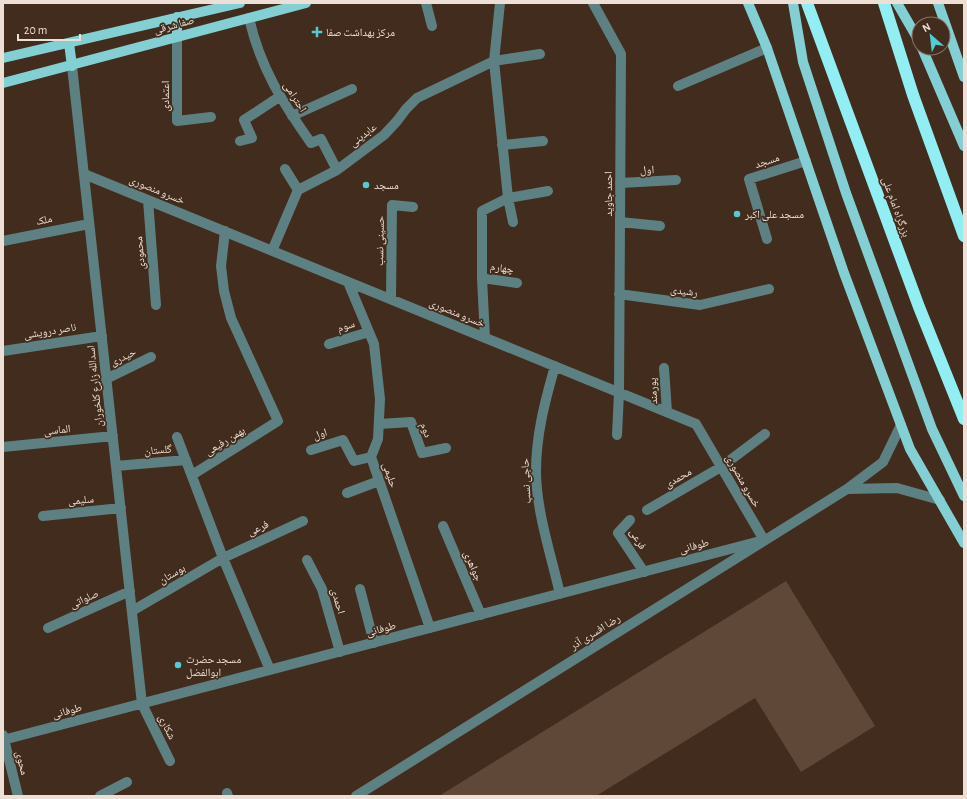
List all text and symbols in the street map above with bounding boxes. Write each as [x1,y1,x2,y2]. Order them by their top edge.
street label: صفا شرقی [153,14,196,37]
scale bar [18,16,80,42]
north arrow [911,16,951,56]
text: N [921,21,933,34]
text: 20 m [24,24,47,36]
marker: مرکز بهداشت صفا [311,26,323,38]
place label: مرکز بهداشت صفا [326,27,395,38]
street label: احترامی [281,80,308,115]
street label: اعتمادی [160,81,172,111]
street label: عابدینی [347,121,380,150]
street label: مسجد [753,152,781,170]
street label: اول [640,164,654,177]
street label: احمد جاوید [603,171,614,217]
street label: خسرو منصوری [127,174,186,207]
street label: بزرگراه امام علی [879,175,912,239]
marker: مسجد [361,180,371,190]
place label: مسجد [374,180,399,191]
marker: مسجد علی اکبر [732,209,742,219]
place label: مسجد علی اکبر [744,209,804,221]
street label: ملک [35,213,53,227]
street label: حسینی نسب [374,216,387,266]
street label: محمودی [133,236,148,270]
street label: چهارم [489,261,514,276]
street label: رشیدی [670,284,698,299]
street label: خسرو منصوری [427,297,486,330]
street label: سوم [336,318,356,335]
street label: ناصر درویشی [23,321,77,342]
street label: اسدالله زارع کلخوران [85,344,106,427]
street label: حیدری [108,346,138,369]
street label: پورمند [647,377,660,405]
street label: دوم [417,421,434,440]
street label: الماسی [43,423,71,438]
street label: بهمن رفیعی [203,424,248,458]
street label: اول [312,427,329,442]
street label: گلستان [144,443,173,458]
street label: خسرو منصوری [723,453,762,510]
street label: حاجی نسب [519,458,534,504]
street label: حلیمی [380,461,399,489]
street label: محمدی [663,466,694,491]
street label: سلیمی [68,493,95,508]
street label: فرعی [246,518,271,539]
street label: فرعی [627,527,648,552]
street label: طوفانی [678,537,710,556]
street label: جواهری [461,549,484,583]
street label: بوستان [157,562,188,587]
street label: احمدی [328,587,347,615]
street label: صلواتی [68,588,101,611]
street label: رضا افسری آذر [567,612,622,653]
street label: طوفانی [365,620,397,639]
place label: مسجد حضرت ابوالفضل [186,654,241,679]
marker: مسجد حضرت ابوالفضل [173,660,183,670]
street label: طوفانی [51,702,83,721]
street label: شکاری [155,713,178,742]
street label: محوی [13,750,30,776]

